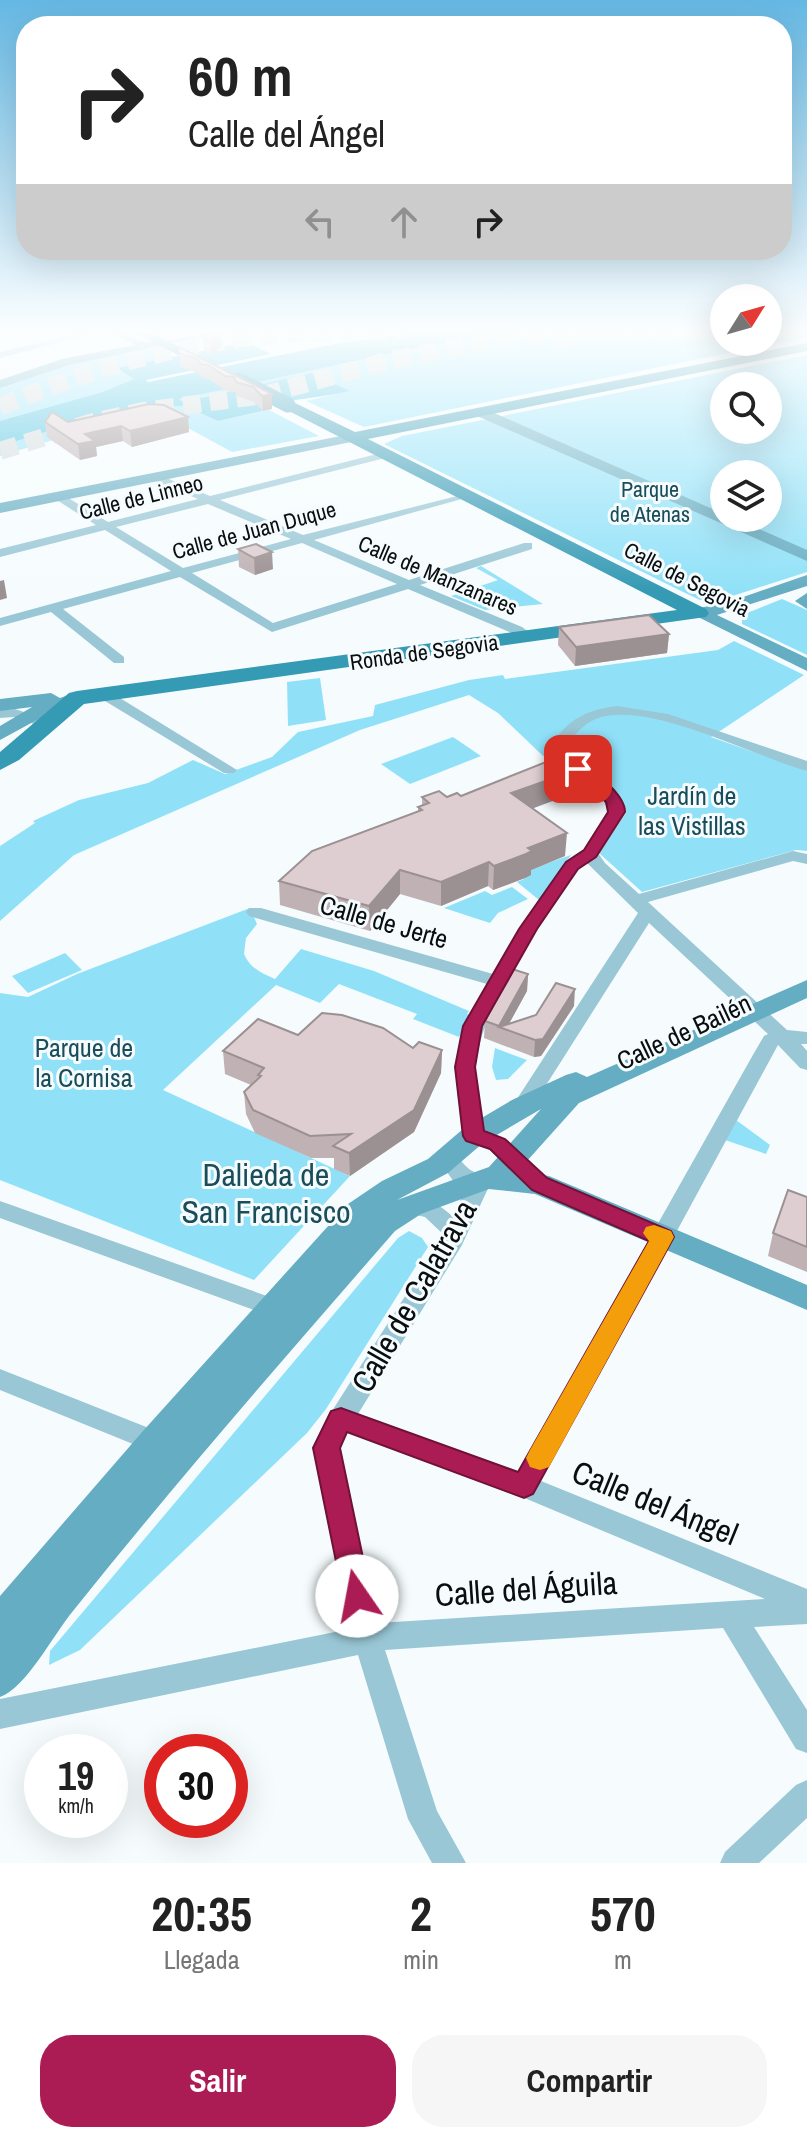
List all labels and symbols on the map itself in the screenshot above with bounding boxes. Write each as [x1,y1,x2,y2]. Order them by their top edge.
north arrow [710,284,782,356]
street label: Calle de Linneo [76,467,206,527]
park label: Parque de Atenas [610,474,690,529]
street label: Calle de Juan Duque [169,494,339,566]
street label: Calle de Manzanares [354,528,522,622]
street label: Calle de Segovia [619,534,755,624]
street label: Ronda de Segovia [348,627,500,677]
pin [544,735,612,803]
park label: Jardín de las Vistillas [638,778,746,843]
street label: Calle de Jerte [316,887,452,956]
street label: Calle de Bailén [611,985,757,1078]
park label: Parque de la Cornisa [35,1030,133,1095]
park label: Dalieda de San Francisco [181,1153,351,1233]
street label: Calle de Calatrava [341,1191,486,1400]
street label: Calle del Ángel [566,1450,744,1555]
position arrow [315,1554,399,1638]
street label: Calle del Águila [434,1561,619,1616]
speed limit sign: 30 [144,1734,248,1838]

